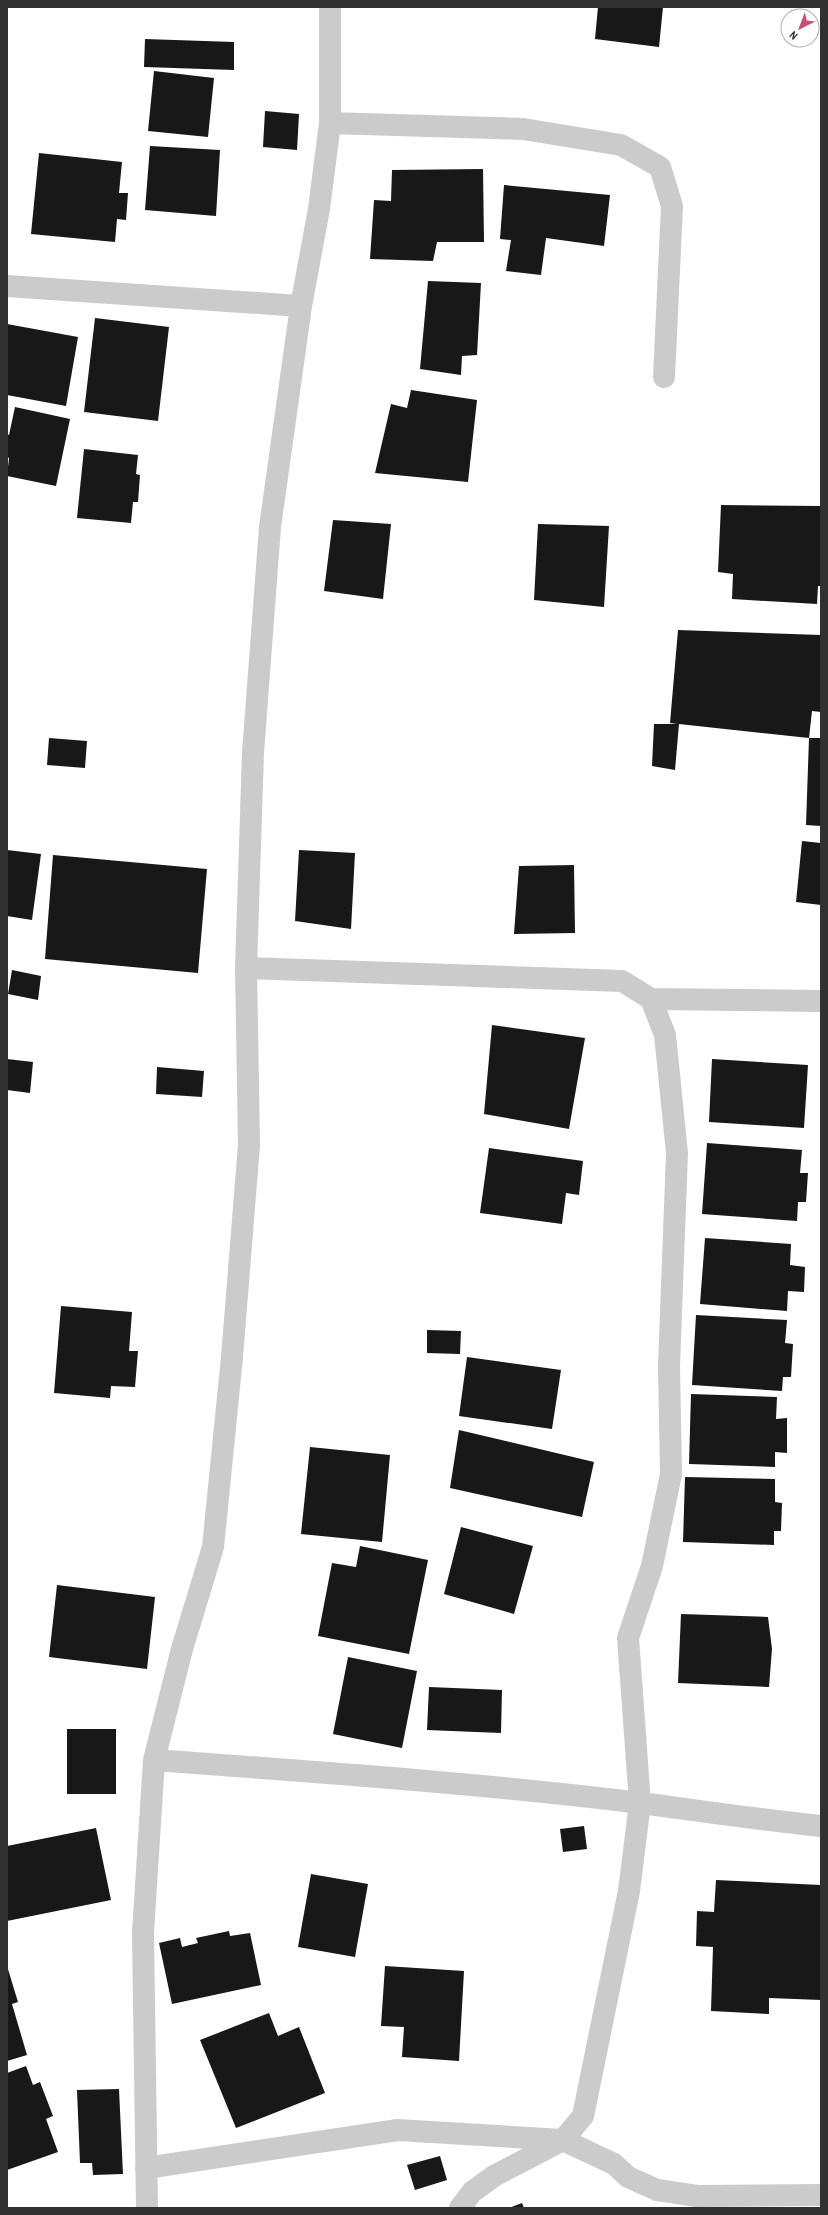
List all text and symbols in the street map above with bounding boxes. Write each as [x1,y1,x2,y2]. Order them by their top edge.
north arrow [780,8,820,48]
text: N [786,28,800,43]

